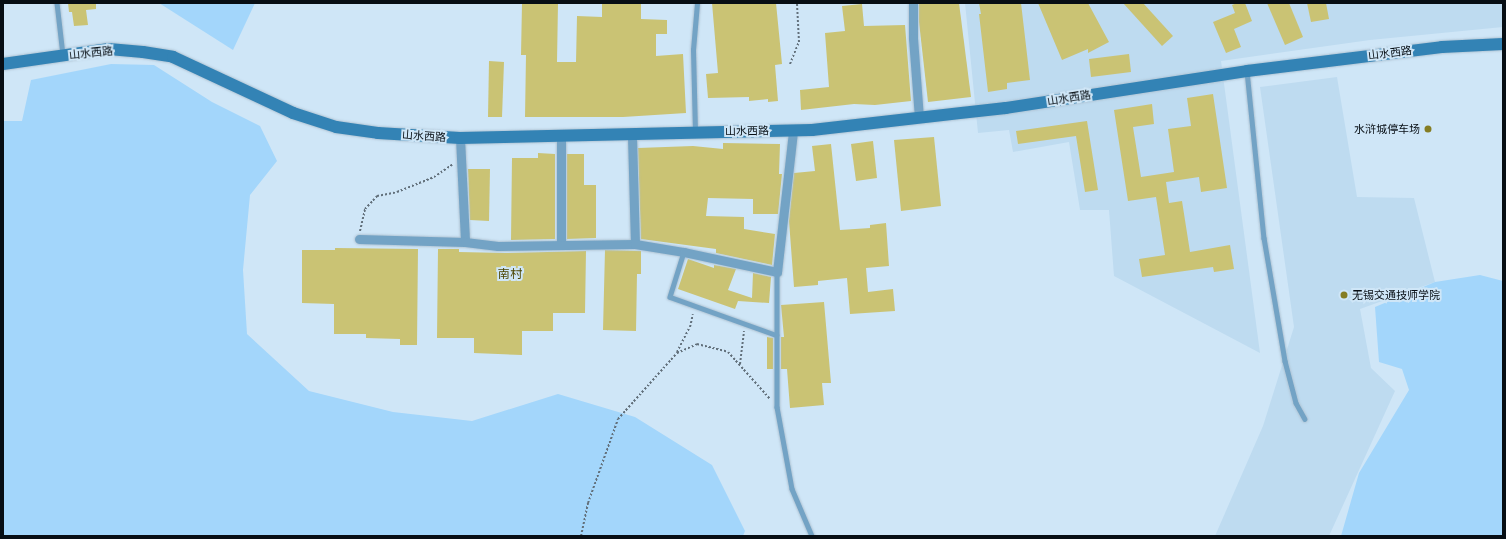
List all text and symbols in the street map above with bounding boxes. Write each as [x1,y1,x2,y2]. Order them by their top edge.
street label: 山水西路 [68,44,114,62]
street label: 山水西路 [1367,44,1413,62]
street label: 山水西路 [1046,88,1092,108]
place label: 水浒城停车场 [1354,122,1420,136]
street label: 山水西路 [725,124,769,138]
marker: 水浒城停车场 [1423,124,1433,134]
street label: 山水西路 [402,128,446,144]
district label: 南村 [498,268,522,282]
place label: 无锡交通技师学院 [1352,288,1440,302]
marker: 无锡交通技师学院 [1339,290,1349,300]

